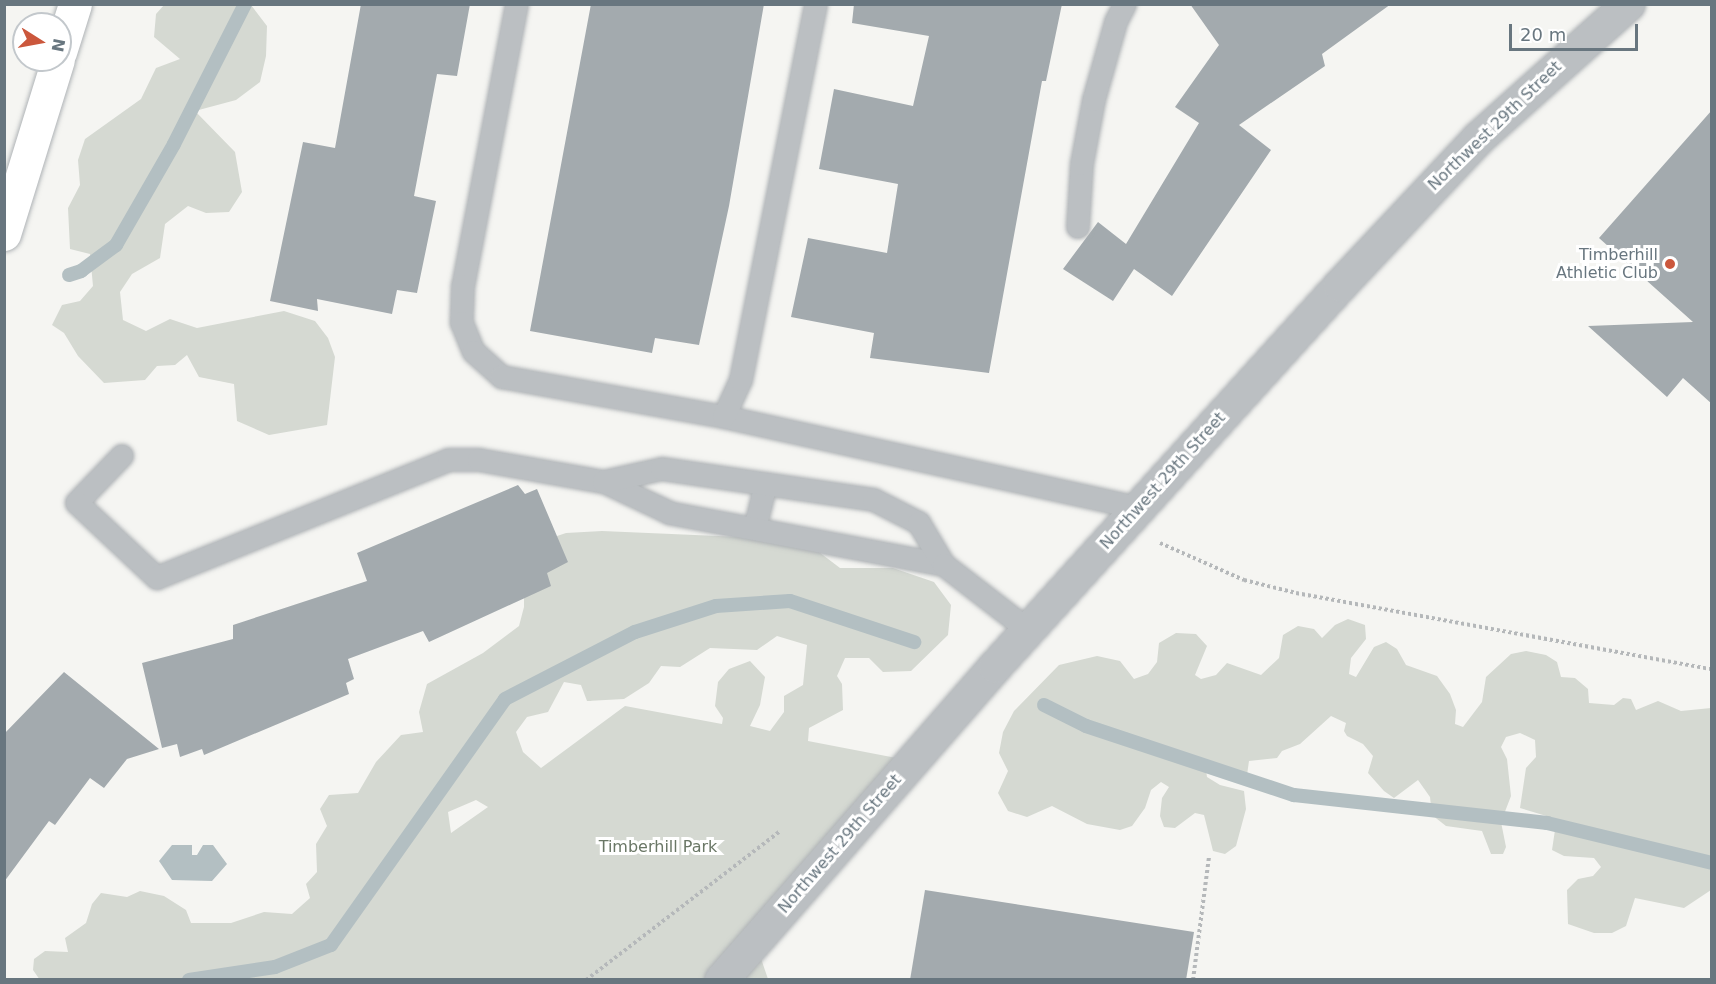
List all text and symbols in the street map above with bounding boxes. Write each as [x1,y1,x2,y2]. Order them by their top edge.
north arrow [12,12,72,72]
scale bar [1512,12,1641,50]
text: 20 m [1520,24,1566,45]
text: N [48,37,69,54]
street label: Northwest 29th Street [1424,57,1566,195]
place label: Timberhill Athletic Club [1556,245,1658,283]
marker: Timberhill Athletic Club [1663,257,1677,271]
street label: Northwest 29th Street [1096,408,1230,554]
street label: Northwest 29th Street [774,771,906,917]
park label: Timberhill Park [599,837,717,857]

